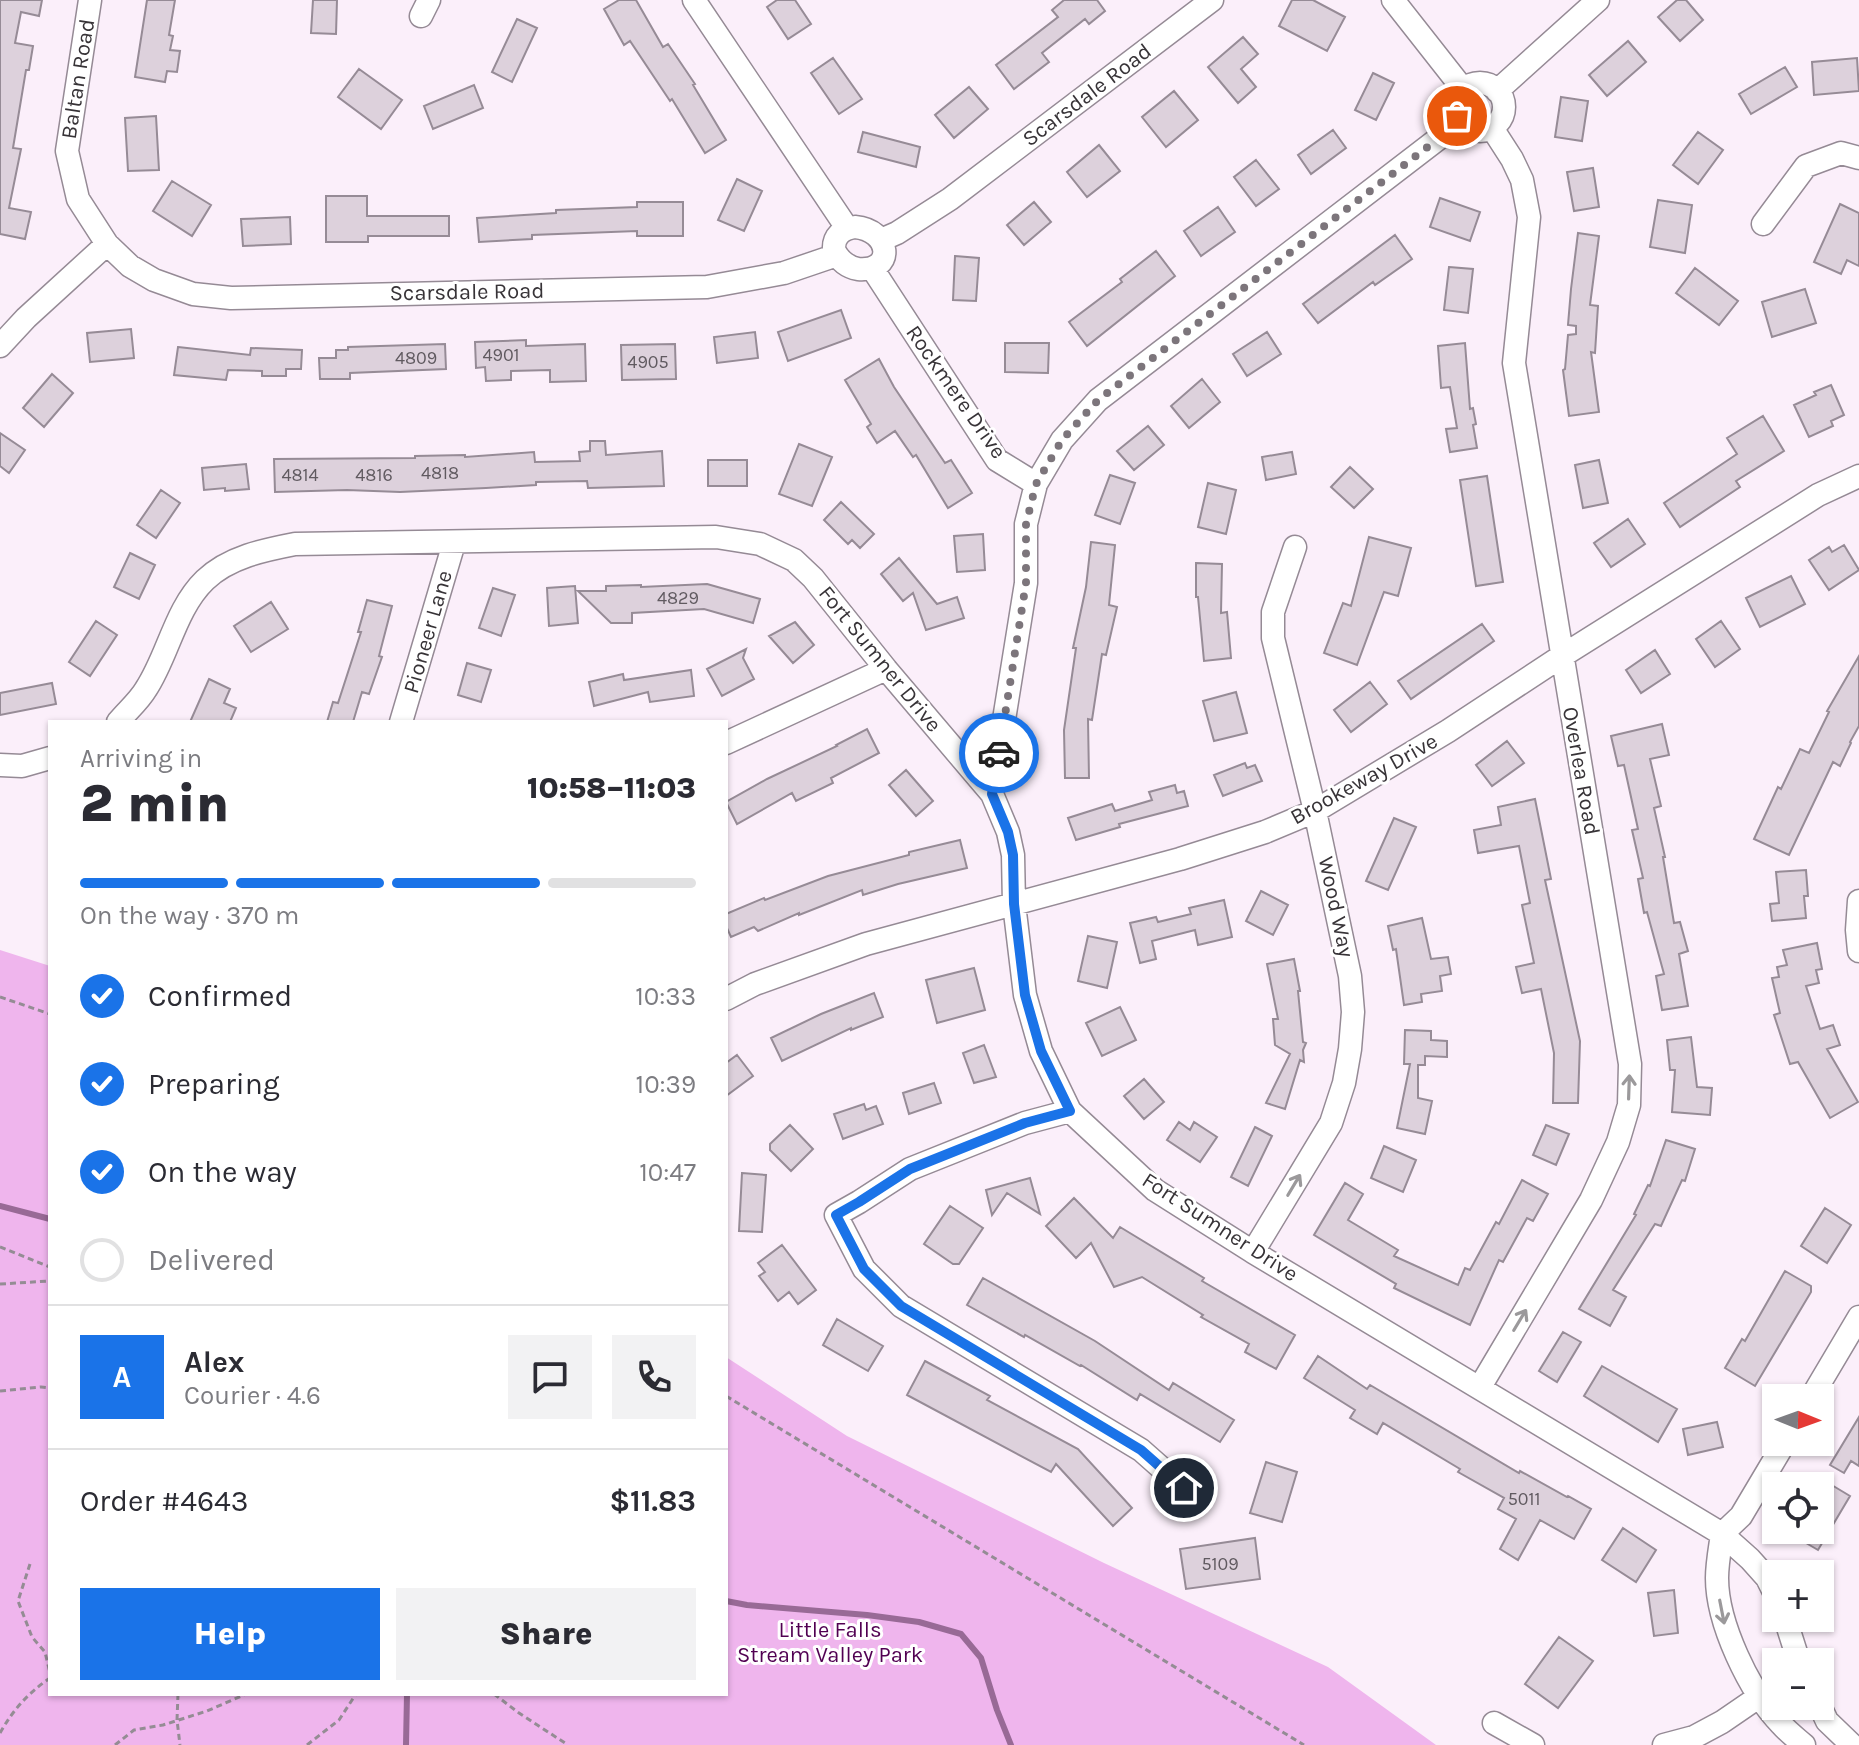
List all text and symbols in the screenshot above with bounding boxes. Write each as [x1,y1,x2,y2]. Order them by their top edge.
street label: Baltan Road [56,17,100,141]
street label: Scarsdale Road [1017,38,1157,152]
pin [1423,82,1491,150]
icon: bag [1435,94,1479,138]
street label: Scarsdale Road [389,278,545,306]
street label: Rockmere Drive [900,320,1012,464]
house number: 4901 [482,344,520,366]
house number: 4809 [395,347,437,369]
house number: 4905 [627,351,669,373]
house number: 4818 [421,462,459,484]
house number: 4814 [281,464,319,486]
house number: 4816 [355,464,393,486]
street label: Pioneer Lane [398,567,458,697]
street label: Fort Sumner Drive [813,581,947,737]
house number: 4829 [657,587,699,609]
street label: Overlea Road [1557,705,1605,837]
courier [959,713,1039,793]
street label: Brookeway Drive [1286,728,1442,830]
icon: car [977,731,1021,775]
text: Arriving in [80,743,202,774]
text: 10:58–11:03 [527,770,696,806]
text: 2 min [80,773,229,834]
street label: Wood Way [1313,854,1359,960]
text: On the way · 370 m [80,900,299,931]
icon: check [80,974,124,1018]
text: Confirmed [148,978,292,1014]
text: 10:33 [635,981,696,1012]
icon: check [80,1062,124,1106]
text: Preparing [148,1066,280,1102]
text: 10:39 [636,1069,696,1100]
one-way arrow [1622,1074,1637,1101]
icon: check [80,1150,124,1194]
text: On the way [148,1154,297,1190]
text: 10:47 [639,1157,696,1188]
street label: Fort Sumner Drive [1137,1167,1303,1287]
one-way arrow [1285,1175,1302,1197]
text: Delivered [148,1242,275,1278]
one-way arrow [1512,1309,1528,1332]
button: chat [508,1335,592,1419]
button: phone [612,1335,696,1419]
text: Alex [184,1344,244,1380]
text: A [113,1359,131,1395]
text: Courier · 4.6 [184,1380,321,1411]
north arrow [1762,1384,1834,1456]
map controls [1762,1384,1834,1720]
pin [1150,1454,1218,1522]
icon: home [1162,1466,1206,1510]
button: locate [1762,1472,1834,1544]
text: Order #4643 [80,1483,249,1519]
text: $11.83 [609,1483,696,1519]
house number: 5011 [1508,1488,1540,1510]
house number: 5109 [1201,1553,1239,1575]
button: + [1762,1560,1834,1632]
button: Help [80,1588,380,1680]
button: Share [396,1588,696,1680]
one-way arrow [1716,1598,1731,1624]
park label: Little Falls Stream Valley Park [737,1617,923,1668]
button: − [1762,1648,1834,1720]

